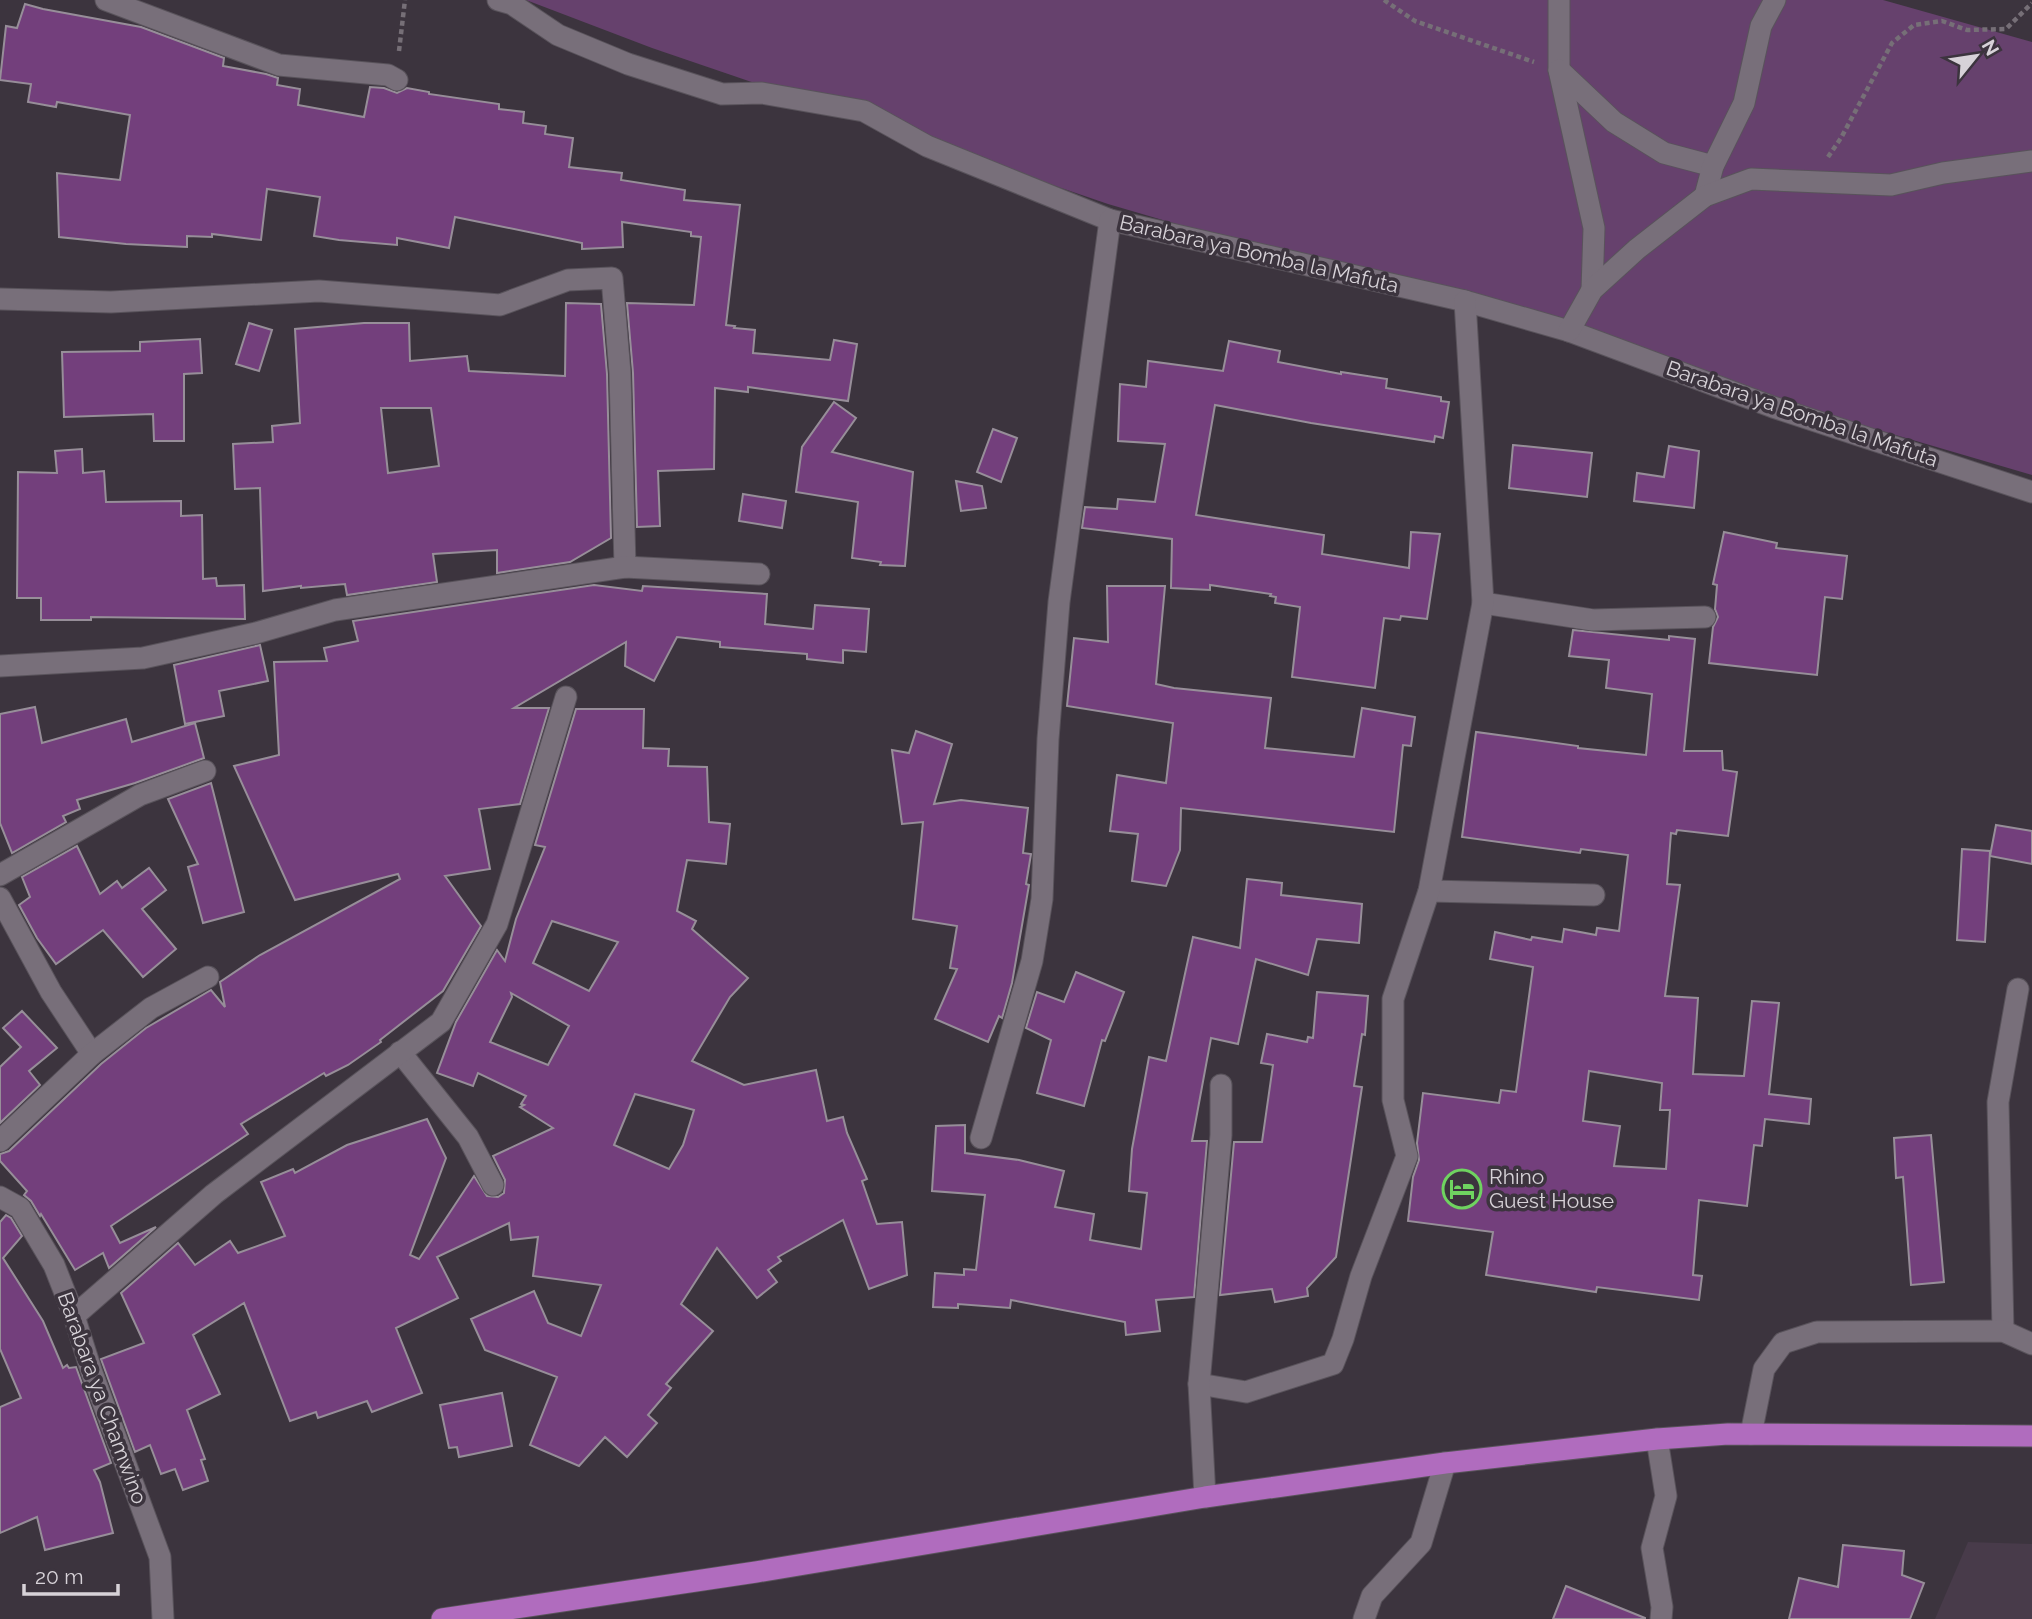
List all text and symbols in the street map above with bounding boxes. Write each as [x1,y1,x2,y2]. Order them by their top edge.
north arrow [1941,21,2011,91]
text: N [1978,36,2004,59]
street label: Barabara ya Bomba la Mafuta [1117,209,1401,298]
street label: Barabara ya Bomba la Mafuta [1663,355,1941,472]
place label: Rhino Guest House [1489,1164,1614,1213]
hotel icon: Rhino Guest House [1441,1168,1483,1210]
street label: Barabara ya Chamwino [52,1288,152,1507]
scale bar [24,1552,119,1596]
text: 20 m [35,1564,83,1589]

